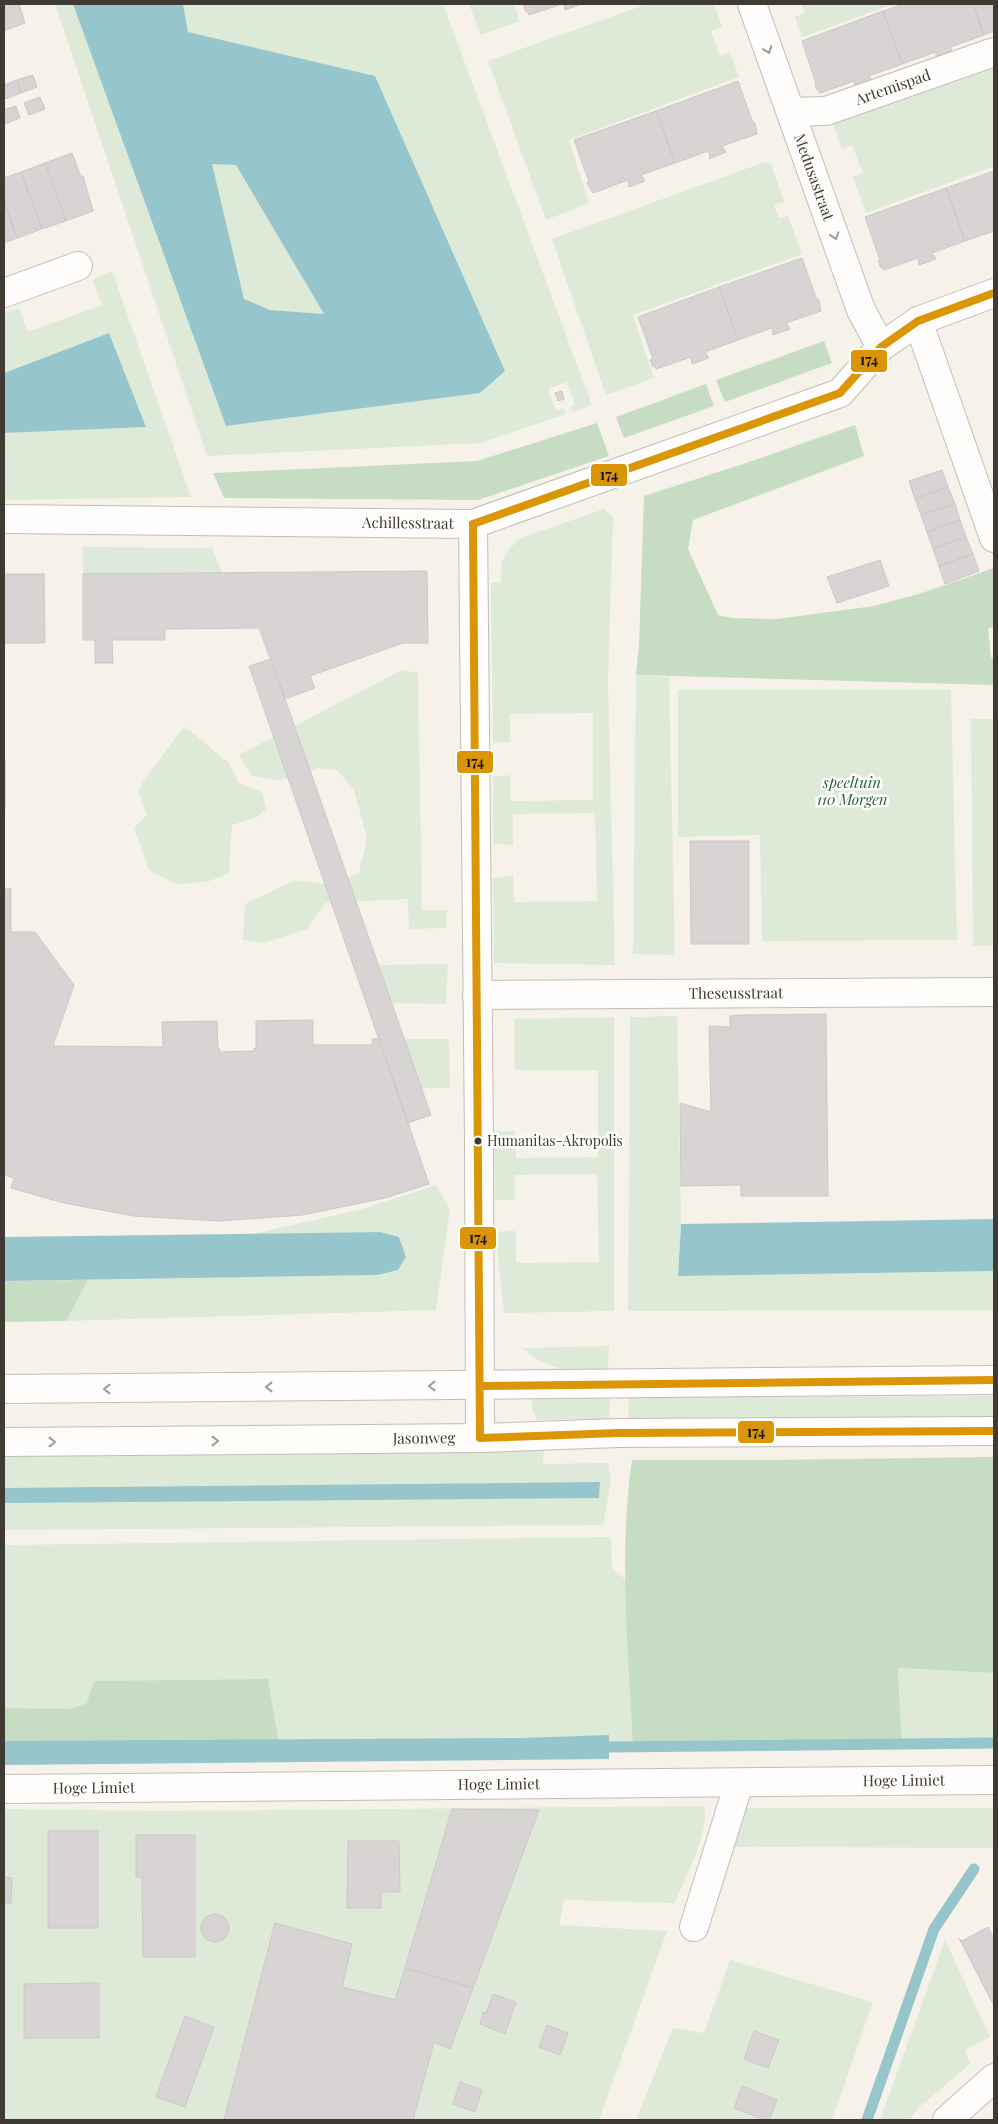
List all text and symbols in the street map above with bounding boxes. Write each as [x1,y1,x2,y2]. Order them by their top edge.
one-way arrow [762,45,772,53]
street label: Artemispad [851,64,933,109]
street label: Medusastraat [790,131,840,224]
one-way arrow [829,231,839,239]
line badge: 174 [850,349,888,373]
text: 174 [860,350,878,369]
line badge: 174 [590,463,628,487]
text: 174 [600,465,618,484]
street label: Achillesstraat [361,512,455,533]
line badge: 174 [456,750,494,774]
text: 174 [466,752,484,771]
park label: speeltuin 110 Morgen [817,772,887,809]
street label: Theseusstraat [689,982,784,1003]
place label: Humanitas-Akropolis [487,1131,623,1150]
marker: Humanitas-Akropolis [473,1136,483,1146]
line badge: 174 [459,1226,497,1250]
text: 174 [469,1228,487,1247]
one-way arrow [427,1381,435,1391]
one-way arrow [265,1382,272,1392]
one-way arrow [102,1384,110,1394]
line badge: 174 [737,1420,775,1444]
text: 174 [747,1422,765,1441]
street label: Jasonweg [392,1427,456,1448]
one-way arrow [211,1435,219,1446]
one-way arrow [49,1437,57,1447]
street label: Hoge Limiet [863,1769,946,1790]
street label: Hoge Limiet [458,1773,541,1794]
street label: Hoge Limiet [53,1777,136,1798]

